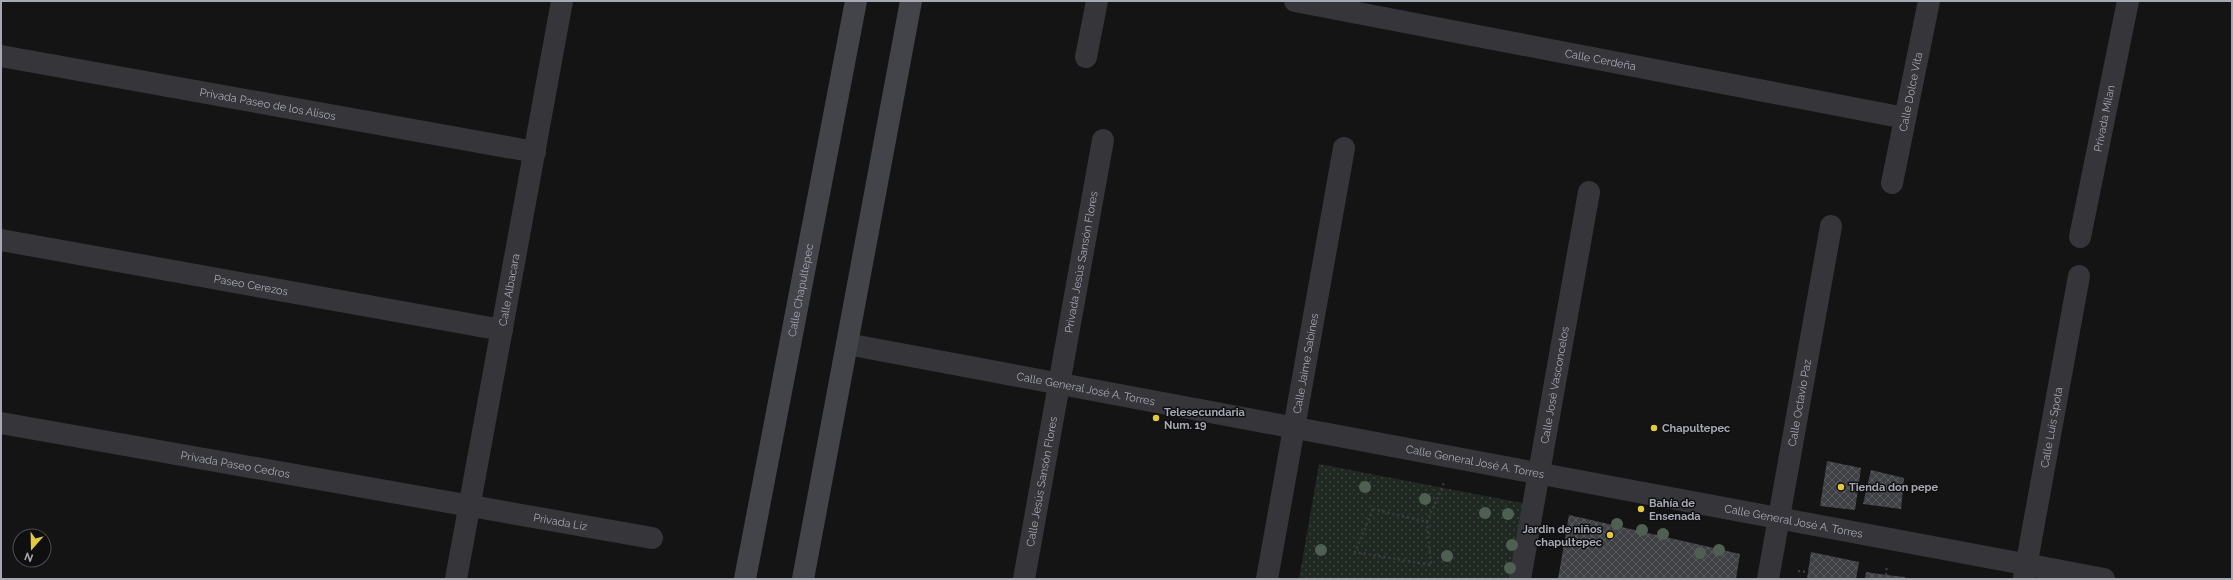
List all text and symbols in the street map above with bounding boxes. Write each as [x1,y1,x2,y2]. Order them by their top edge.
street label: Calle Cerdeña [1564,47,1637,73]
street label: Calle Dolce Vita [1897,51,1925,133]
street label: Privada Milan [2091,84,2118,153]
street label: Privada Paseo de los Alisos [199,86,337,123]
street label: Privada Jesús Sansón Flores [1062,190,1101,334]
street label: Calle Chapultepec [786,243,816,338]
street label: Calle Albacara [496,253,523,327]
street label: Paseo Cerezos [213,272,289,298]
street label: Calle Jaime Sabines [1291,312,1321,415]
street label: Calle José Vasconcelos [1538,325,1572,445]
street label: Calle Octavio Paz [1786,358,1814,448]
street label: Calle General José A. Torres [1016,370,1156,408]
street label: Calle Luis Spota [2038,386,2066,469]
place label: Telesecundaria Num. 19 [1164,406,1245,432]
marker: Telesecundaria Num. 19 [1151,413,1161,423]
street label: Calle Jesús Sansón Flores [1024,416,1060,548]
place label: Chapultepec [1662,422,1730,435]
marker: Chapultepec [1649,423,1659,433]
street label: Calle General José A. Torres [1405,443,1545,481]
street label: Privada Paseo Cedros [180,449,291,481]
place label: Tienda don pepe [1849,481,1938,494]
marker: Tienda don pepe [1836,482,1846,492]
place label: Bahía de Ensenada [1649,497,1701,523]
street label: Calle General José A. Torres [1723,502,1864,541]
marker: Bahía de Ensenada [1636,504,1646,514]
street label: Privada Liz [532,511,589,534]
place label: Jardin de niños chapultepec [1522,523,1603,549]
north arrow [12,528,52,568]
marker: Jardin de niños chapultepec [1605,530,1615,540]
text: N [23,549,35,564]

